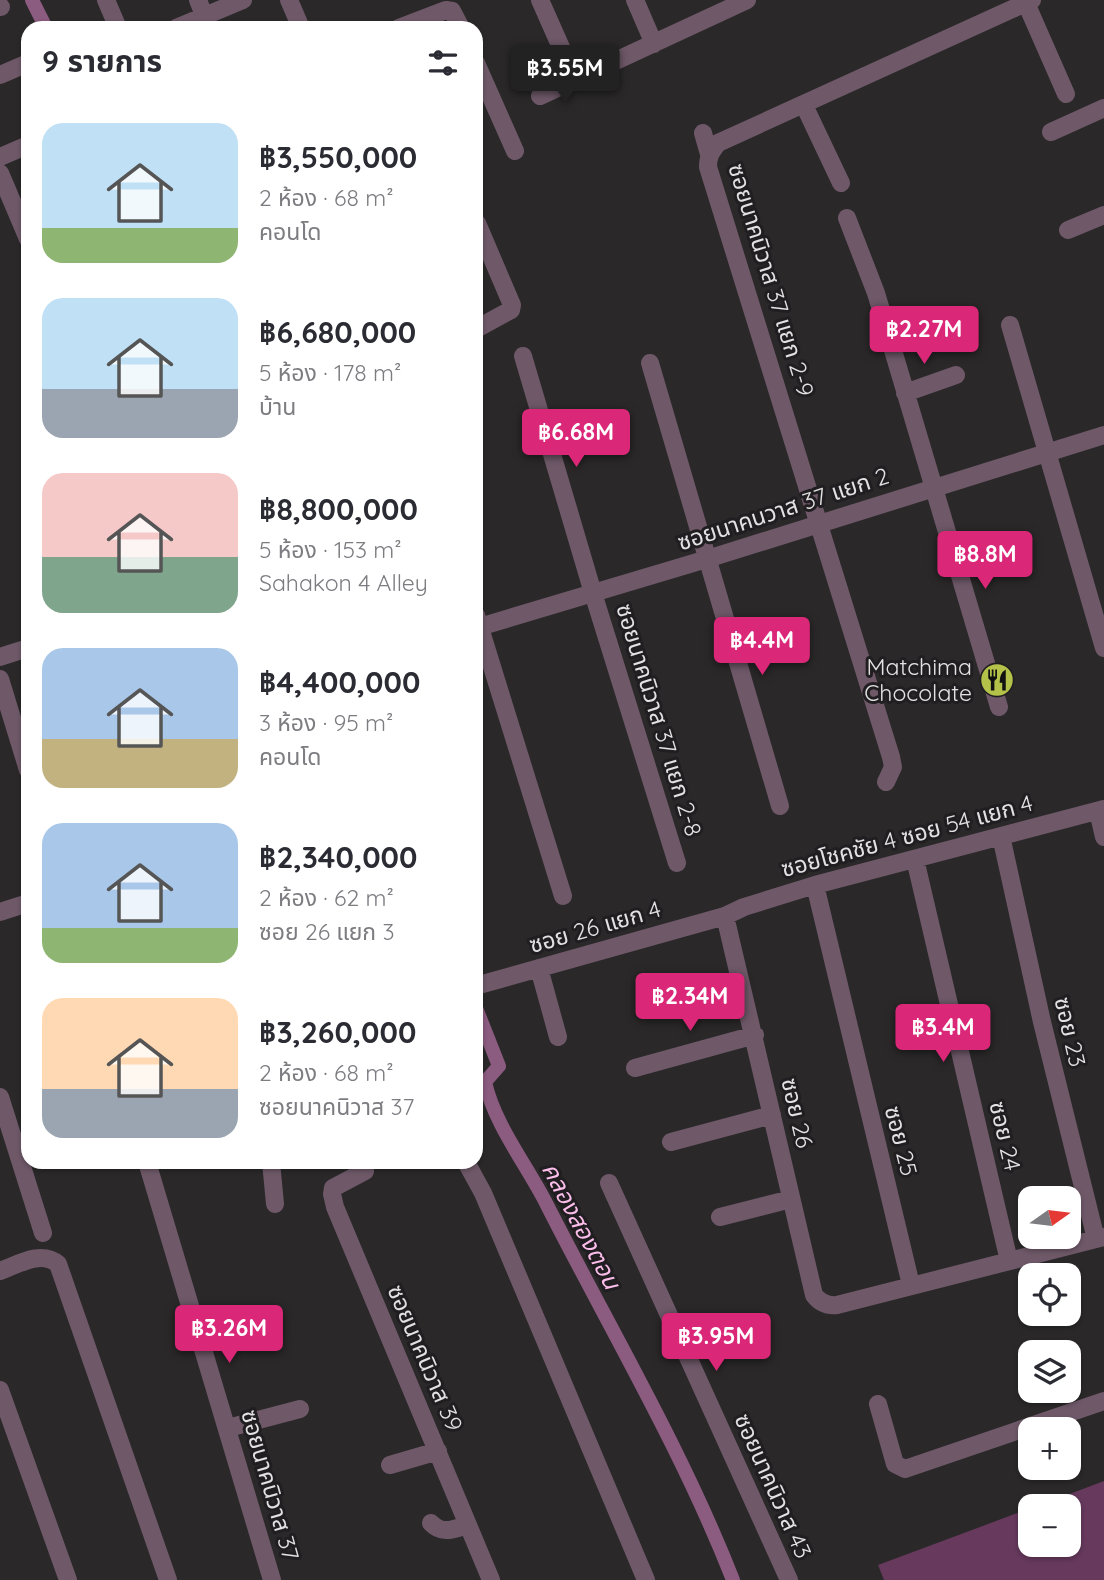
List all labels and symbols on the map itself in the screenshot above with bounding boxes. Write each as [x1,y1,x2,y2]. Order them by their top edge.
pin: ฿3.55M [508,46,622,105]
street label: ซอยนาคนิวาส 37 แยก 2-9 [722,160,821,400]
pin: ฿2.27M [867,306,981,366]
pin: ฿6.68M [519,410,633,469]
street label: ซอยนาคนวาส 37 แยก 2 [674,461,892,556]
pin: ฿8.8M [936,532,1034,591]
street label: ซอยนาคนิวาส 37 แยก 2-8 [610,600,709,840]
pin: ฿4.4M [713,618,811,677]
place label: Matchima Chocolate [864,652,972,707]
restaurant icon: Matchima Chocolate [978,661,1016,699]
street label: ซอยโชคชัย 4 ซอย 54 แยก 4 [778,788,1036,883]
street label: ซอย 26 แยก 4 [526,894,664,959]
pin: ฿2.34M [633,974,747,1033]
street label: ซอย 23 [1048,994,1093,1070]
pin: ฿3.4M [894,1004,992,1064]
street label: ซอย 26 [775,1075,820,1151]
street label: ซอย 24 [983,1098,1028,1173]
street label: ซอย 25 [879,1103,924,1179]
water label: คลองสองตอน [536,1157,628,1295]
north arrow [1018,1186,1082,1250]
street label: ซอยนาคนิวาส 39 [382,1280,469,1435]
pin: ฿3.26M [172,1306,286,1365]
pin: ฿3.95M [659,1314,773,1373]
street label: ซอยนาคนิวาส 37 [235,1406,306,1564]
street label: ซอยนาคนิวาส 43 [729,1409,818,1563]

